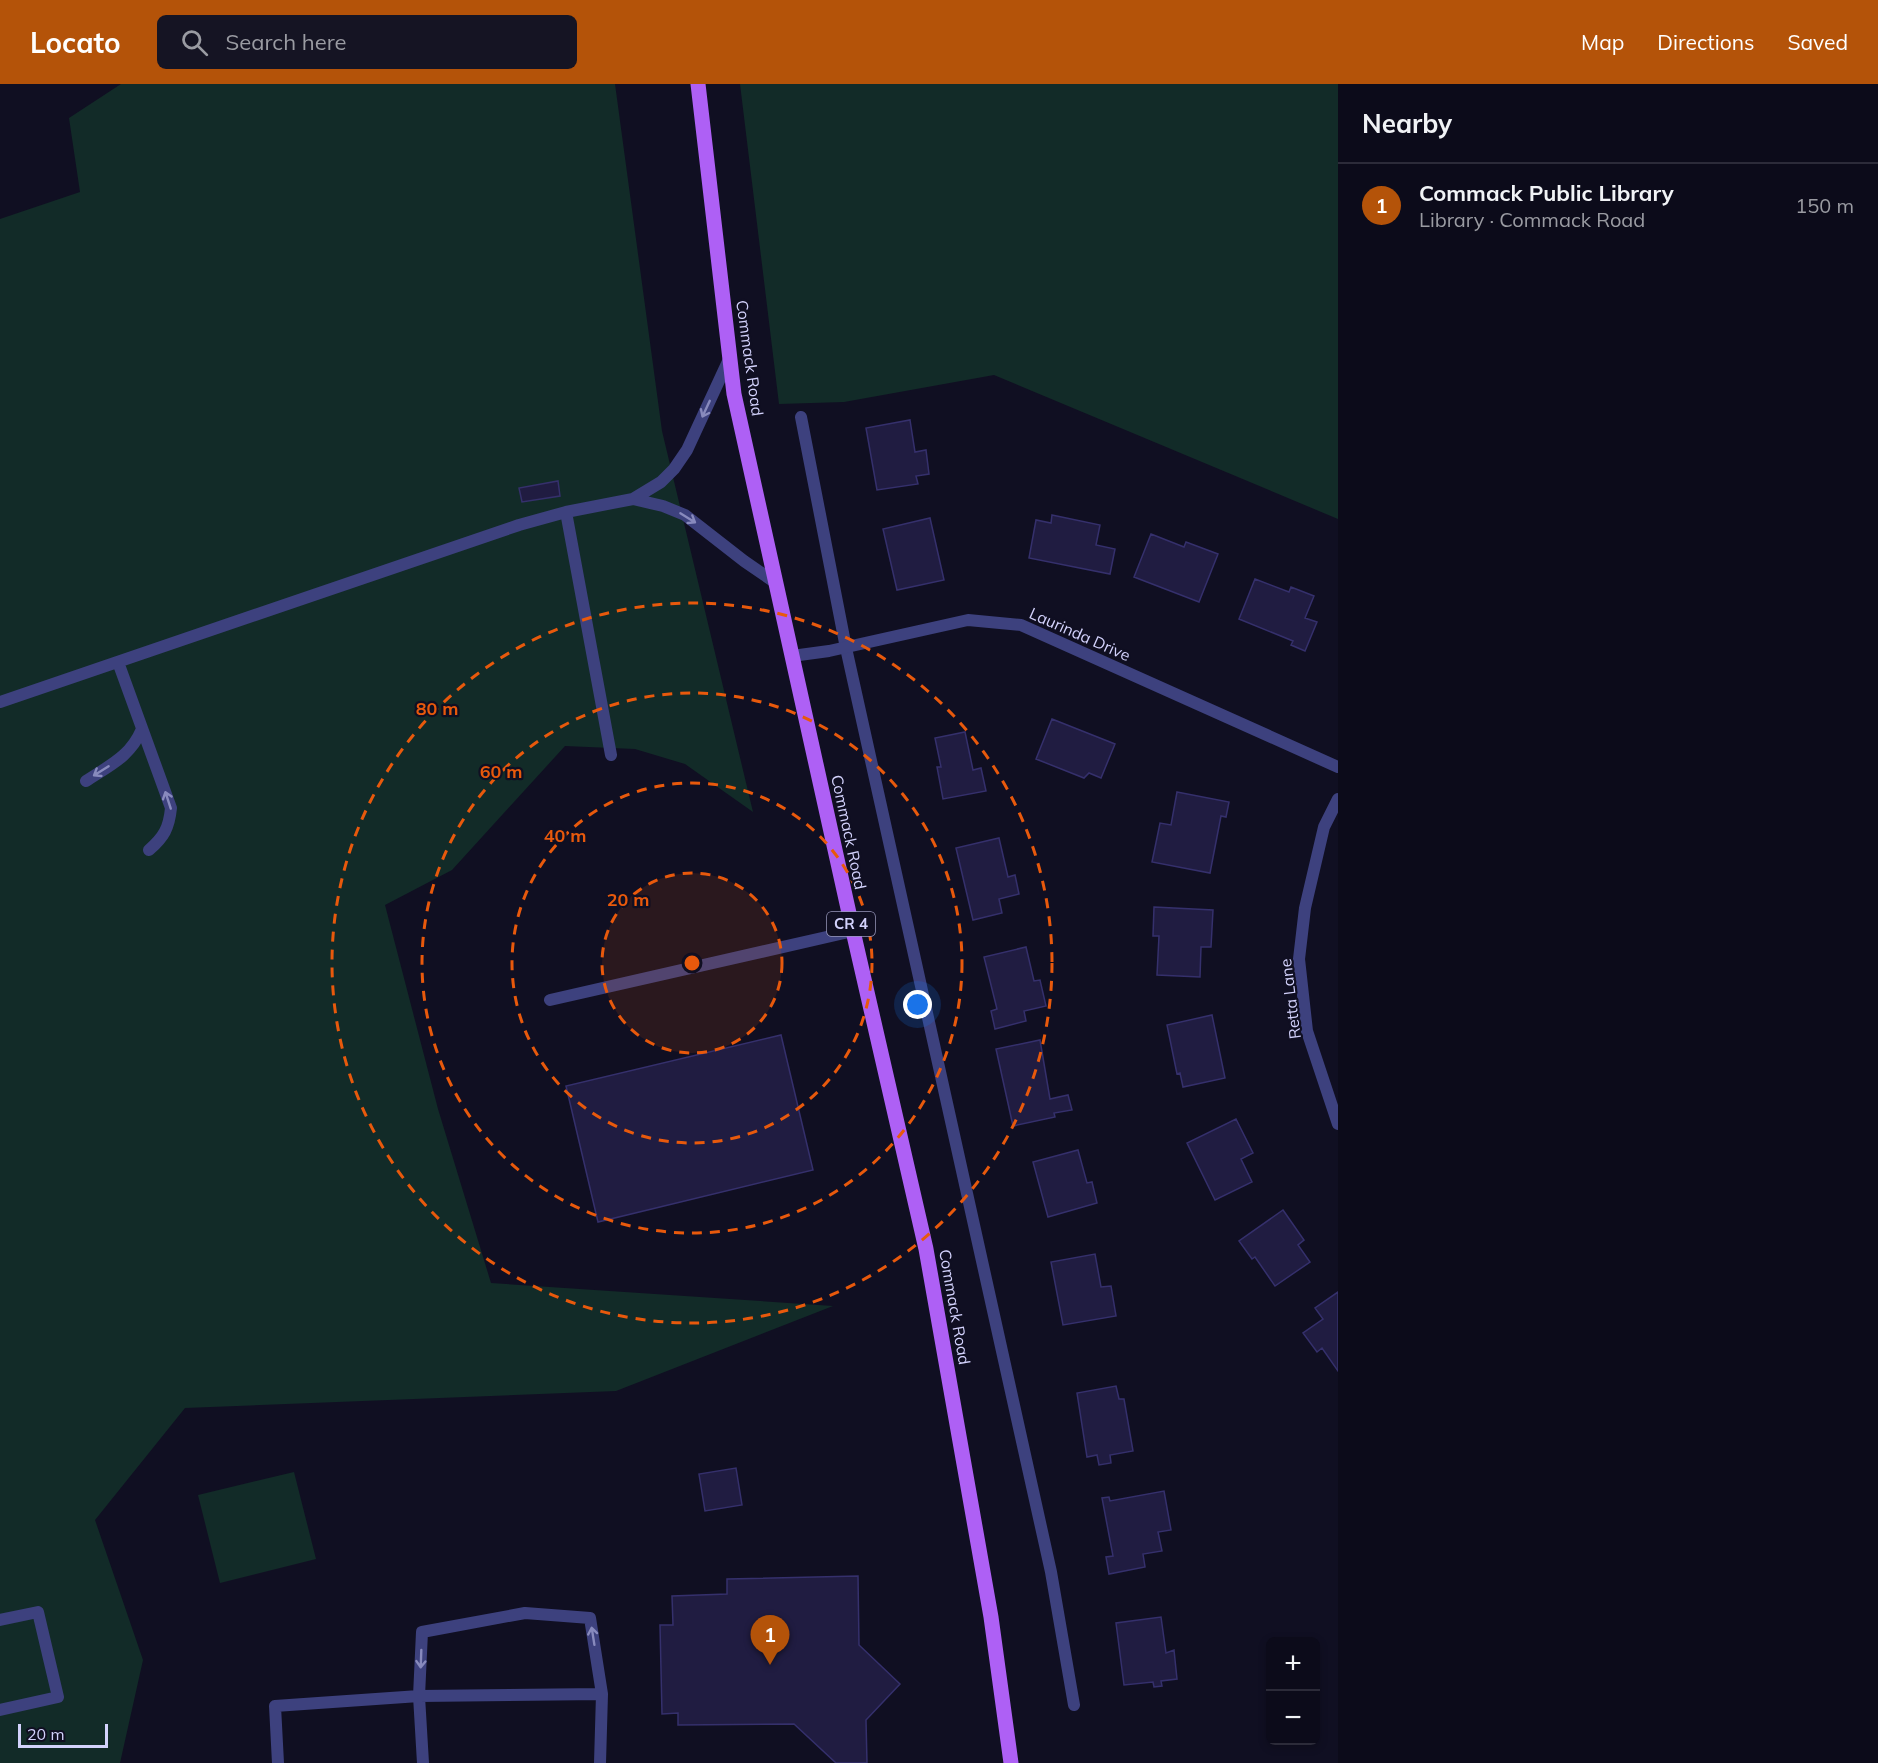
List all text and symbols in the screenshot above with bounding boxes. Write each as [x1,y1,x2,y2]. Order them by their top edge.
search box [157,15,577,69]
text: Locato [30,25,121,60]
icon: search [178,26,211,59]
text: Search here [226,28,346,56]
text: Map [1581,29,1624,55]
text: Directions [1657,29,1754,55]
text: Saved [1787,29,1848,55]
text: Nearby [1362,107,1452,140]
text: Commack Public Library [1419,179,1674,207]
text: 1 [1376,193,1388,218]
text: 150 m [1795,193,1854,218]
text: Library · Commack Road [1419,207,1645,232]
street label: Commack Road [732,299,768,417]
one-way arrow [699,400,711,418]
one-way arrow [679,512,696,524]
street label: Laurinda Drive [1026,603,1134,665]
text: 80 m [416,697,458,720]
text: 60 m [480,760,522,783]
one-way arrow [93,766,110,778]
street label: Commack Road [827,773,871,891]
one-way arrow [162,791,173,810]
text: 40 m [544,824,586,847]
text: 20 m [607,888,649,911]
road number: CR 4 [827,912,875,936]
centre of rings [682,953,702,973]
street label: Retta Lane [1275,958,1305,1040]
your location [903,990,932,1019]
street label: Commack Road [935,1248,975,1366]
pin: 1 [750,1616,790,1665]
one-way arrow [588,1627,599,1647]
map controls [1266,1637,1320,1745]
button: + [1266,1637,1320,1691]
one-way arrow [415,1648,427,1668]
button: − [1266,1691,1320,1745]
scale bar [18,1721,108,1748]
text: 20 m [27,1724,64,1744]

